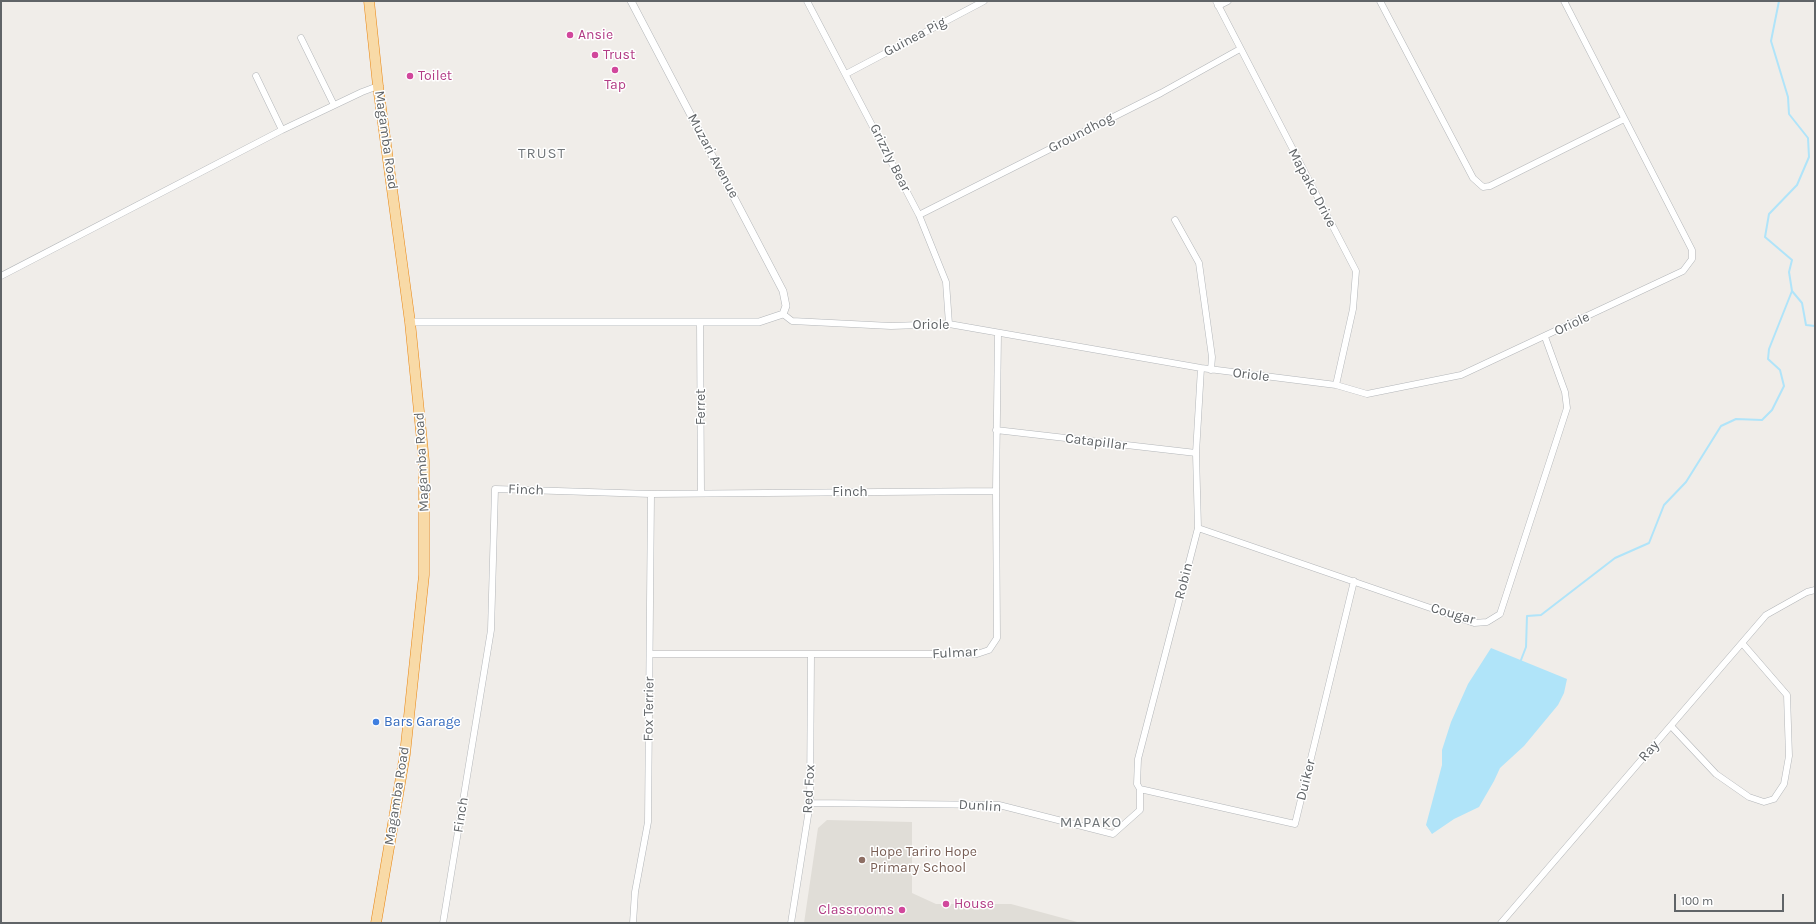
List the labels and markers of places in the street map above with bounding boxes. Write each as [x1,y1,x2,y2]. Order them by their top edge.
place label: Ansie [578,27,613,43]
marker: Ansie [565,30,575,40]
place label: Trust [603,47,635,63]
marker: Trust [590,50,600,60]
marker: Tap [610,65,620,75]
place label: Toilet [418,68,452,84]
marker: Toilet [405,71,415,81]
place label: Tap [604,77,626,93]
place label: Bars Garage [384,714,461,730]
marker: Bars Garage [371,717,381,727]
place label: Hope Tariro Hope Primary School [870,844,977,876]
marker: Hope Tariro Hope Primary School [857,855,867,865]
place label: House [954,896,994,912]
marker: House [941,899,951,909]
place label: Classrooms [818,902,894,918]
marker: Classrooms [897,905,907,915]

